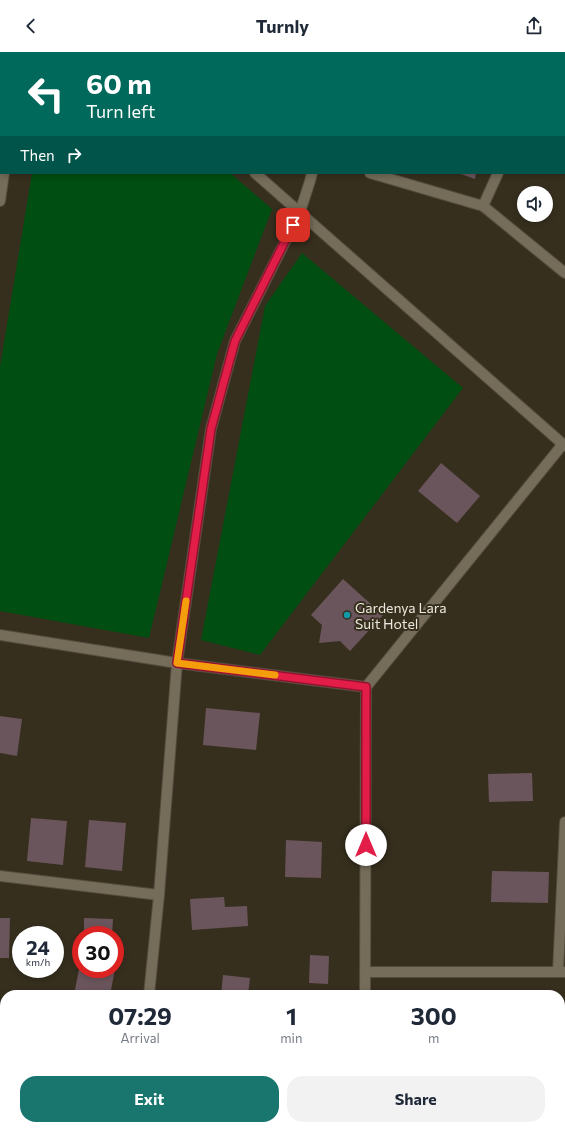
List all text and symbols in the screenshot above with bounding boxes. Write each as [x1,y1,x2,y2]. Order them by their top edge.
icon: back [20,15,42,37]
text: Turnly [256,15,309,37]
icon: share [523,15,545,37]
text: 60 m [86,66,152,100]
icon: left [20,68,72,120]
text: Turn left [86,100,155,122]
icon: right [63,144,85,166]
text: Then [20,146,55,164]
map controls [517,186,553,222]
button: sound [517,186,553,222]
pin [276,208,310,242]
icon: arrive [282,214,304,236]
place label: Gardenya Lara Suit Hotel [355,599,447,632]
marker: Gardenya Lara Suit Hotel [342,610,352,620]
position arrow [345,824,387,866]
speed limit sign: 30 [72,926,124,978]
text: 24 [26,935,50,959]
text: km/h [26,956,50,968]
text: 07:29 [108,1001,172,1030]
text: 1 [286,1001,297,1030]
text: 300 [411,1001,457,1030]
text: Arrival [120,1030,160,1046]
text: min [280,1030,302,1046]
text: m [428,1030,439,1046]
button: Exit [20,1076,279,1122]
button: Share [287,1076,545,1122]

